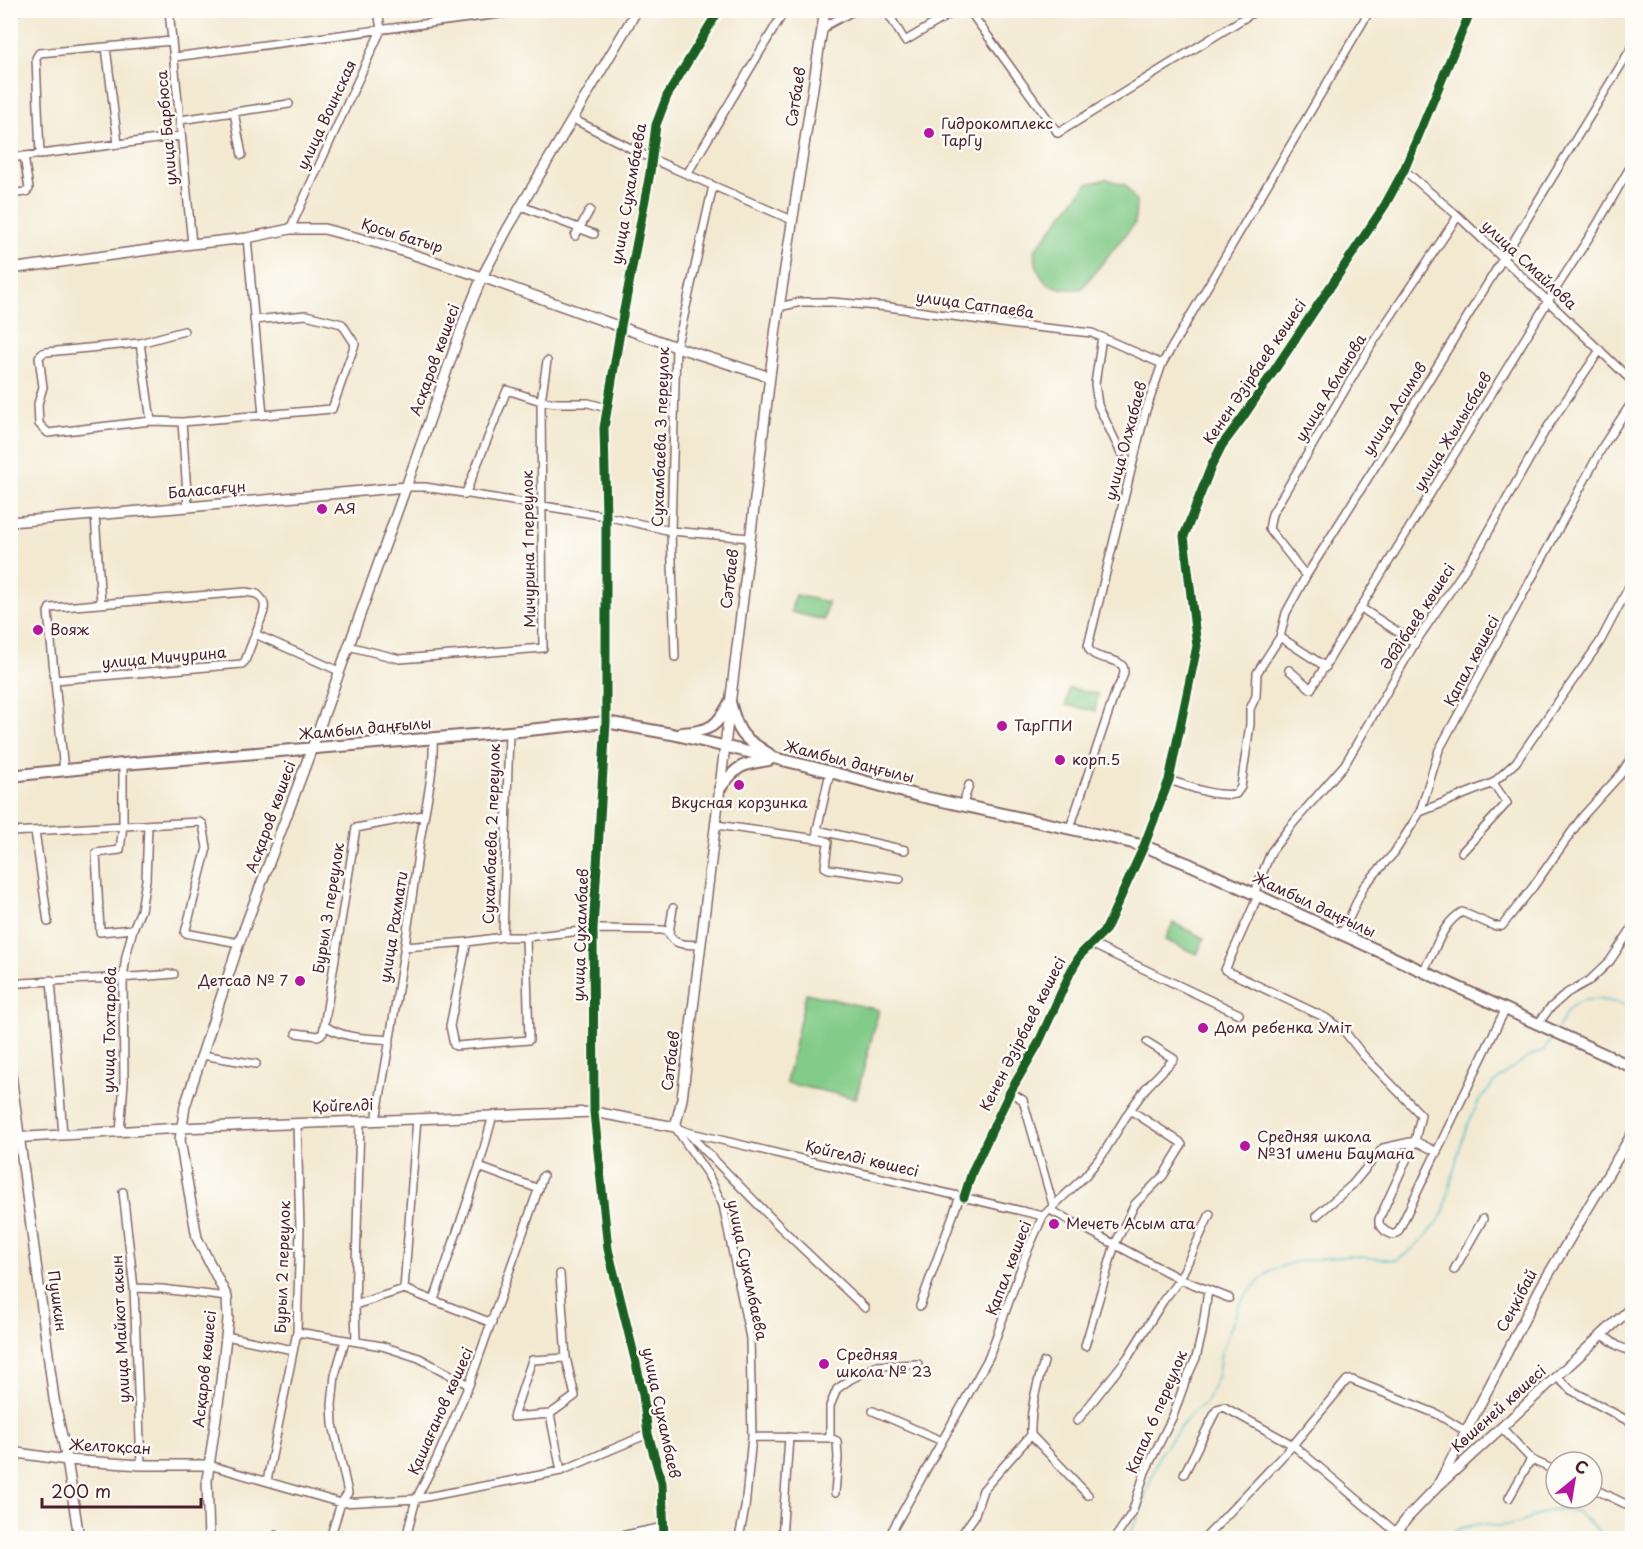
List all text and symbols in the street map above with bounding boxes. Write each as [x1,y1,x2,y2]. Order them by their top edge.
street label: улица Воинская [290,55,361,173]
street label: Сәтбаев [778,65,811,128]
street label: улица Барбюса [149,69,182,187]
place label: Гидрокомплекс ТарГу [941,111,1053,151]
street label: улица Сухамбаева [604,121,651,266]
marker: Гидрокомплекс ТарГу [922,126,936,140]
street label: Қосы батыр [359,211,446,258]
street label: улица Смайлова [1477,214,1583,315]
street label: улица Сатпаева [915,284,1036,323]
street label: Кенен Әзірбаев көшесі [1197,294,1311,448]
street label: Асқаров көшесі [403,300,465,419]
street label: улица Абланова [1288,328,1371,446]
street label: Сухамбаева 3 переулок [645,346,674,527]
street label: улица Асимов [1356,357,1432,459]
street label: улица Жылысбаев [1407,367,1497,495]
street label: улица Олжабаев [1098,378,1152,503]
street label: Мичурина 1 переулок [515,470,540,628]
street label: Баласағұн [167,474,247,503]
place label: АЯ [334,496,356,519]
marker: АЯ [315,502,329,516]
street label: Сәтбаев [713,547,744,610]
street label: Әбдібаев көшесі [1374,558,1460,674]
street label: Қапал көшесі [1437,611,1504,710]
place label: Вояж [50,617,90,640]
marker: Вояж [31,623,45,637]
street label: улица Мичурина [101,640,228,673]
street label: Жамбыл даңғылы [297,710,432,745]
place label: ТарГПИ [1014,713,1073,736]
marker: ТарГПИ [995,719,1009,733]
street label: Жамбыл даңғылы [782,733,917,788]
street label: Сухамбаева 2 переулок [476,743,505,925]
place label: корп.5 [1072,747,1120,770]
marker: корп.5 [1053,753,1067,767]
street label: Асқаров көшесі [239,757,301,876]
marker: Вкусная корзинка [732,778,746,792]
place label: Вкусная корзинка [670,790,808,813]
street label: Бурыл 3 переулок [306,841,349,975]
street label: Жамбыл даңғылы [1249,865,1380,942]
street label: улица Сухамбаев [566,868,593,1002]
street label: улица Рахмати [372,869,413,984]
street label: Кенен Әзірбаев көшесі [973,952,1071,1114]
street label: улица Тохтарова [96,966,121,1093]
place label: Детсад № 7 [197,968,288,991]
marker: Детсад № 7 [293,974,307,988]
place label: Дом ребенка Умiт [1214,1015,1352,1038]
marker: Дом ребенка Умiт [1196,1021,1210,1035]
street label: Сәтбаев [654,1029,685,1092]
street label: Қойгелді [312,1092,374,1117]
place label: Средняя школа №31 имени Баумана [1257,1124,1415,1164]
street label: Қойгелді көшесі [803,1133,921,1182]
marker: Средняя школа №31 имени Баумана [1238,1139,1252,1153]
street label: улица Сухамбаева [722,1197,775,1343]
street label: Бурыл 2 переулок [268,1200,295,1334]
place label: Мечеть Асым ата [1066,1211,1196,1234]
street label: Қапал көшесі [979,1217,1036,1318]
marker: Мечеть Асым ата [1047,1217,1061,1231]
street label: улица Майкот акын [104,1254,135,1404]
street label: Сеңкібай [1489,1265,1542,1336]
street label: Пушкин [43,1269,74,1333]
street label: Асқаров көшесі [186,1309,221,1429]
place label: Средняя школа № 23 [836,1342,932,1382]
street label: Қашағанов көшесі [401,1343,478,1478]
street label: улица Сухамбаев [637,1345,688,1481]
street label: Капал 6 переулок [1119,1346,1192,1477]
marker: Средняя школа № 23 [817,1357,831,1371]
street label: Көшеней көшесі [1445,1359,1550,1457]
street label: Желтоқсан [69,1432,151,1459]
north arrow [1544,1450,1604,1510]
text: С [1571,1453,1593,1480]
scale bar [42,1471,201,1509]
text: 200 m [51,1477,111,1504]

